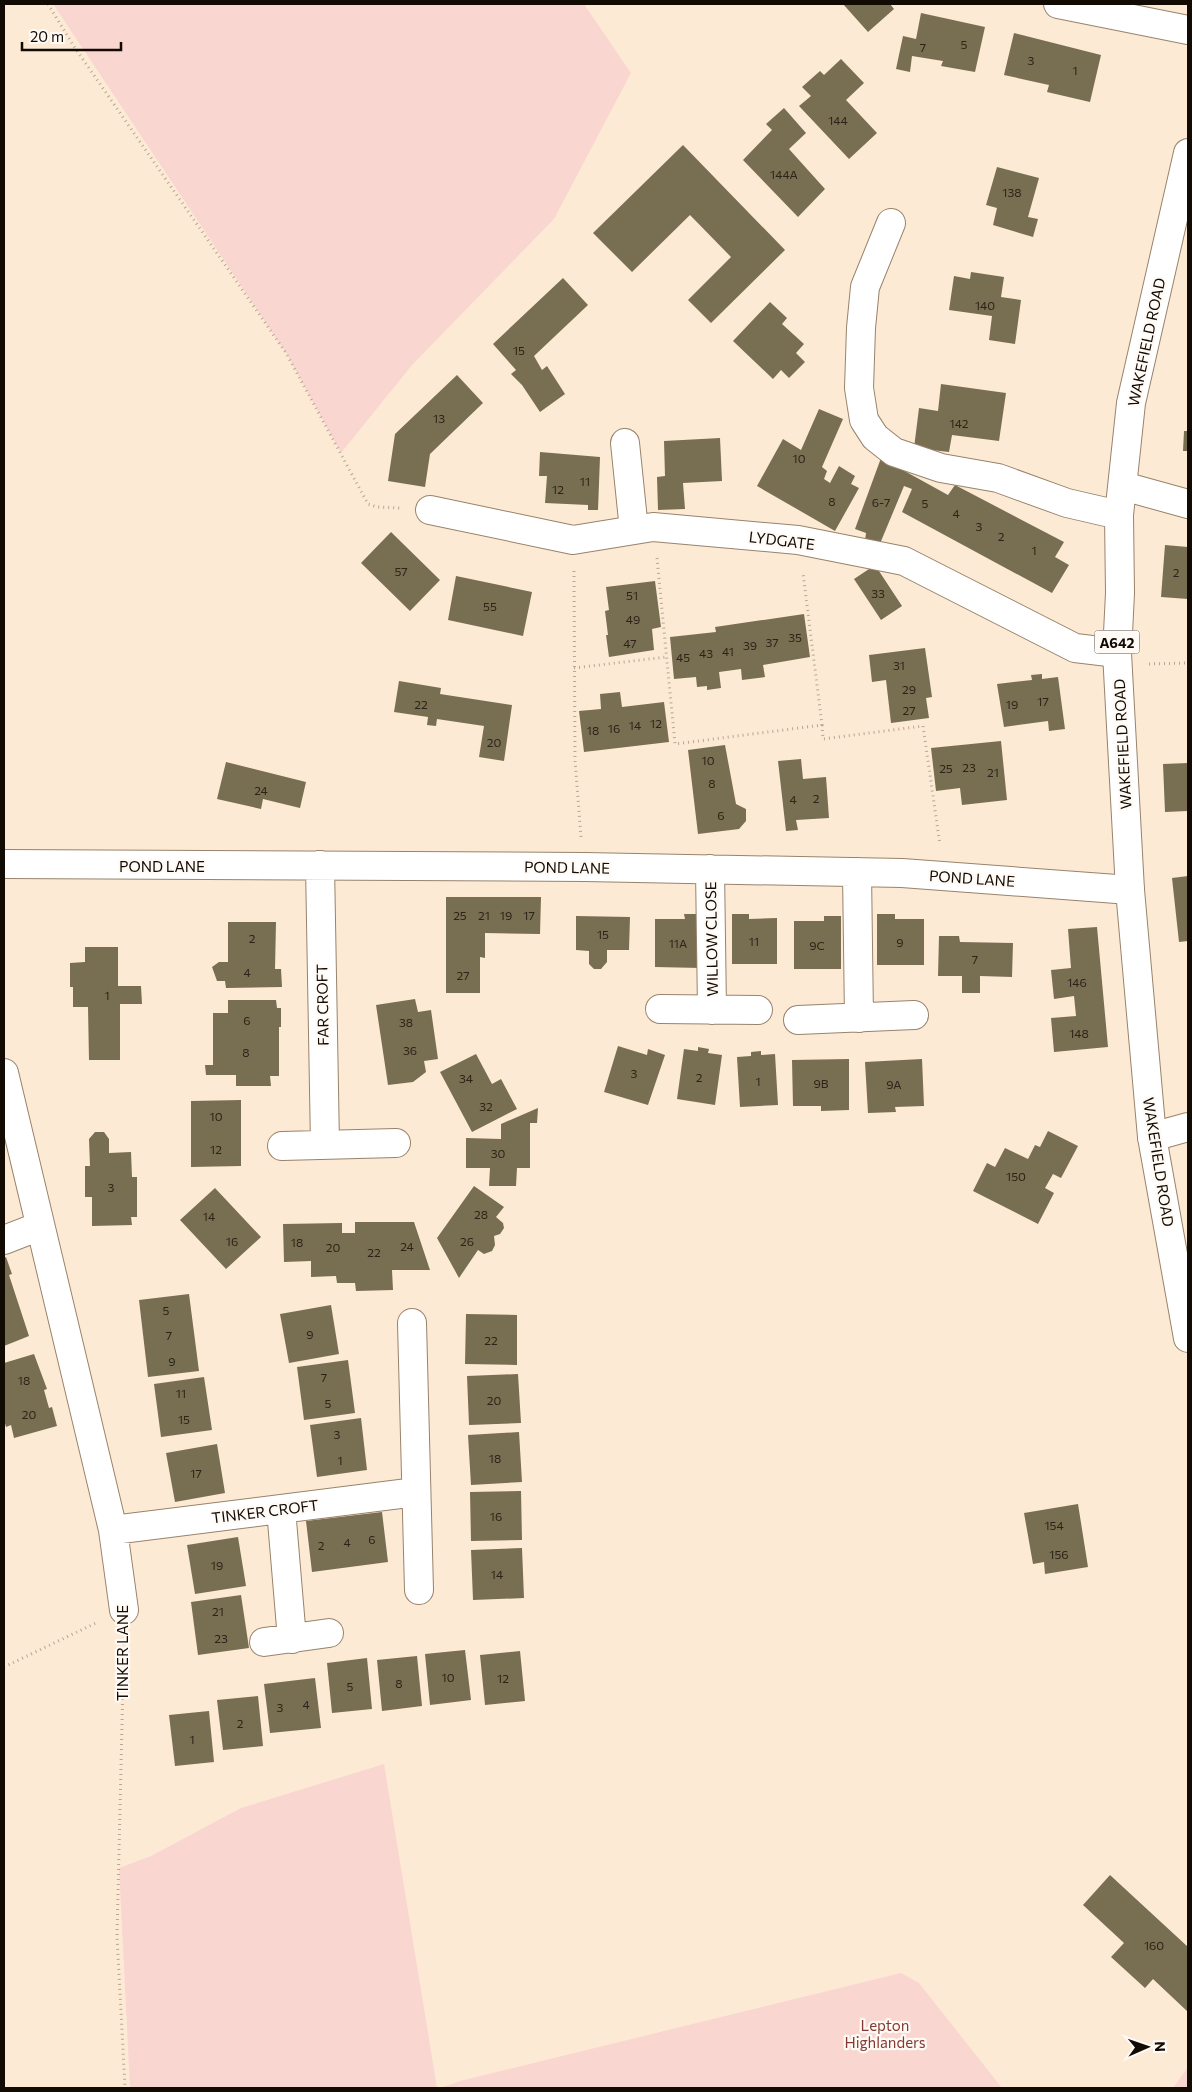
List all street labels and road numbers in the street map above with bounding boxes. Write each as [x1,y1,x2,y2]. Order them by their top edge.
street label: WAKEFIELD ROAD [1124,276,1168,408]
street label: LYDGATE [748,527,816,553]
road number: A642 [1094,630,1140,654]
street label: WAKEFIELD ROAD [1110,678,1134,810]
street label: POND LANE [119,857,205,875]
street label: POND LANE [524,857,610,877]
street label: POND LANE [928,866,1016,890]
street label: WILLOW CLOSE [701,881,721,997]
street label: FAR CROFT [312,964,332,1046]
street label: WAKEFIELD ROAD [1140,1096,1178,1228]
street label: TINKER CROFT [211,1495,320,1526]
street label: TINKER LANE [113,1605,131,1701]

